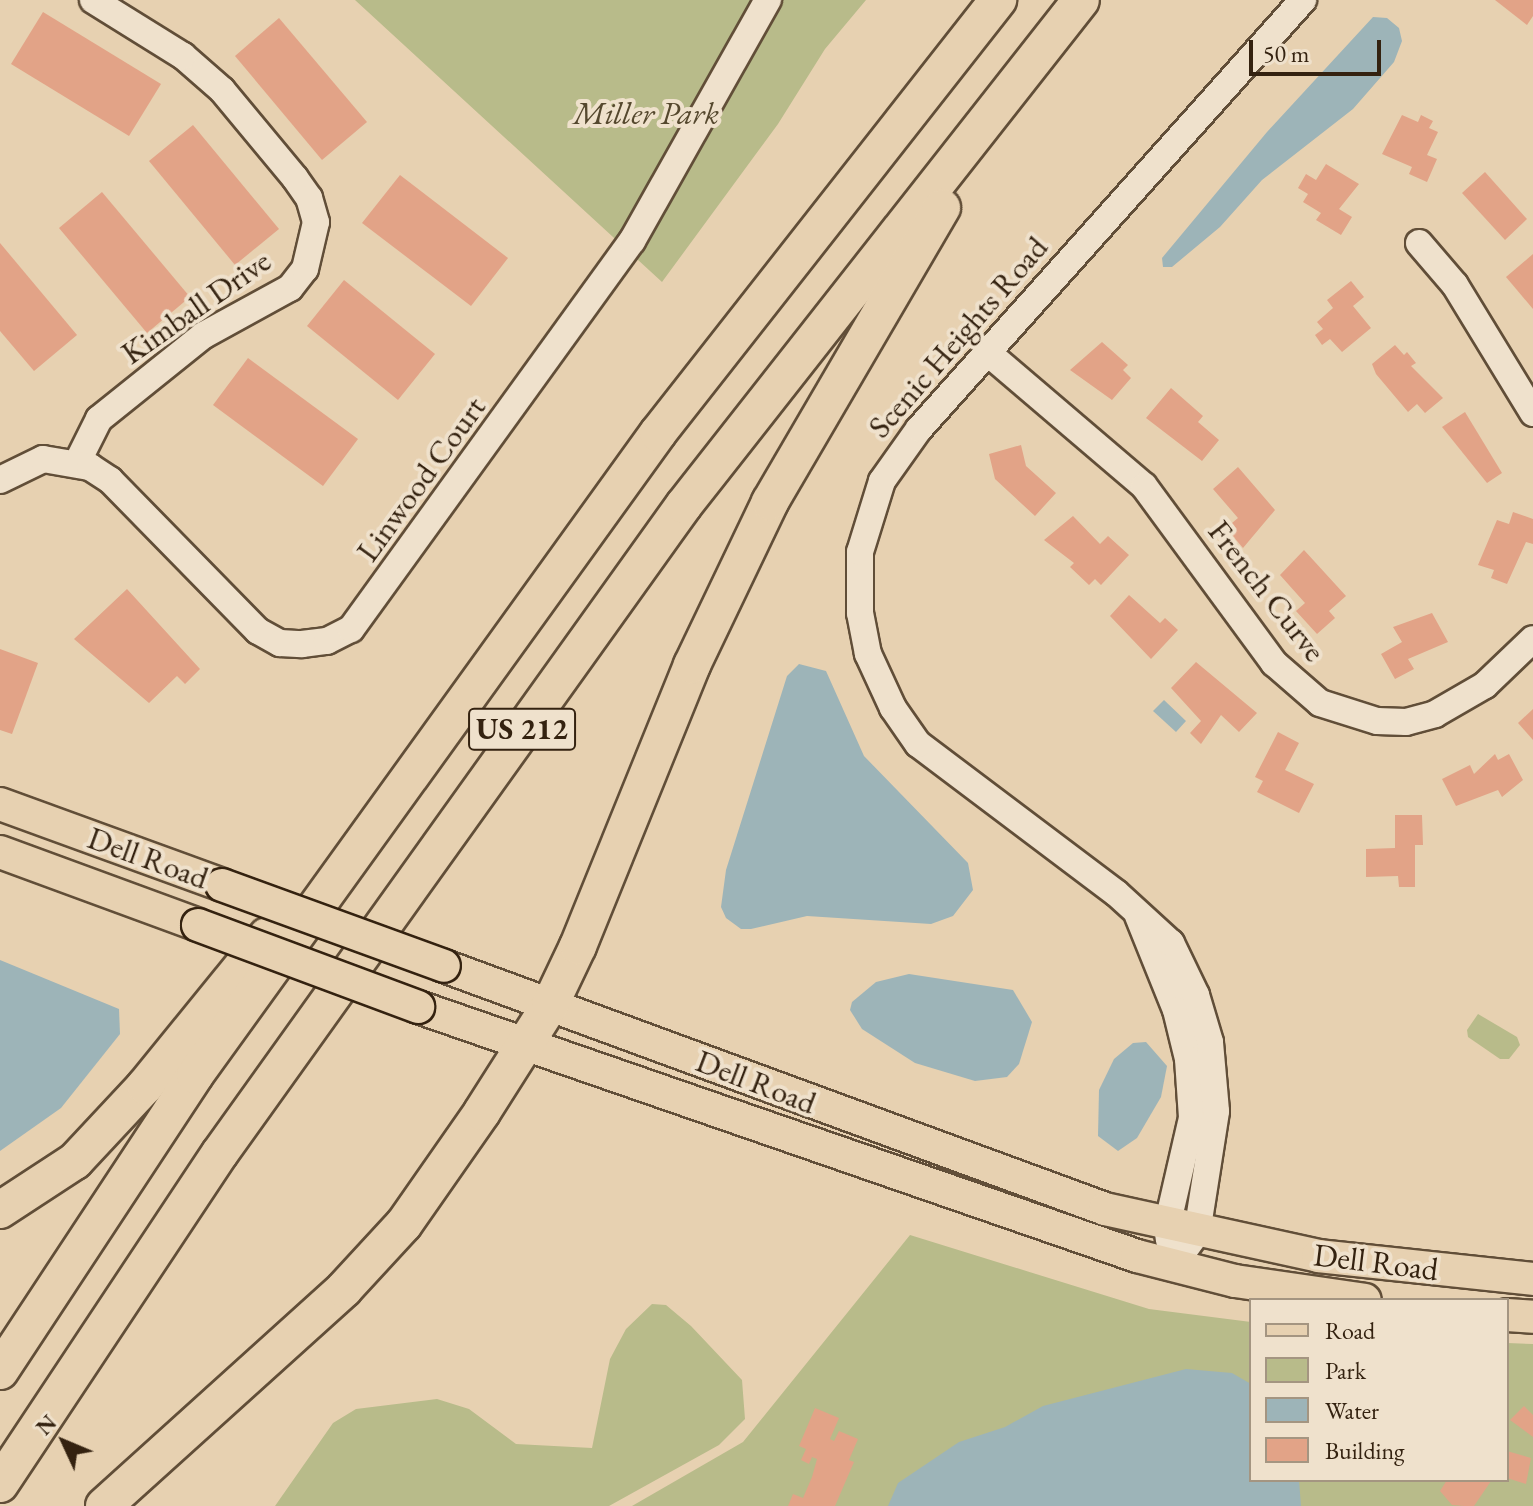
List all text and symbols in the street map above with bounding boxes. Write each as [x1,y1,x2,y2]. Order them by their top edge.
scale bar [1253,24,1385,74]
text: 50 m [1263,38,1310,69]
park label: Miller Park [573,94,719,132]
street label: Scenic Heights Road [860,228,1056,446]
street label: Kimball Drive [114,242,278,372]
street label: Linwood Court [348,389,494,569]
street label: French Curve [1200,513,1334,669]
road number: US 212 [468,703,576,755]
street label: Dell Road [83,819,213,897]
street label: Dell Road [691,1042,821,1122]
street label: Dell Road [1311,1235,1441,1289]
legend [1249,1298,1509,1482]
text: Road [1325,1315,1375,1346]
text: Park [1325,1355,1366,1386]
text: Water [1325,1395,1379,1426]
north arrow [24,1402,104,1482]
text: N [30,1409,63,1441]
text: Building [1325,1435,1405,1466]

